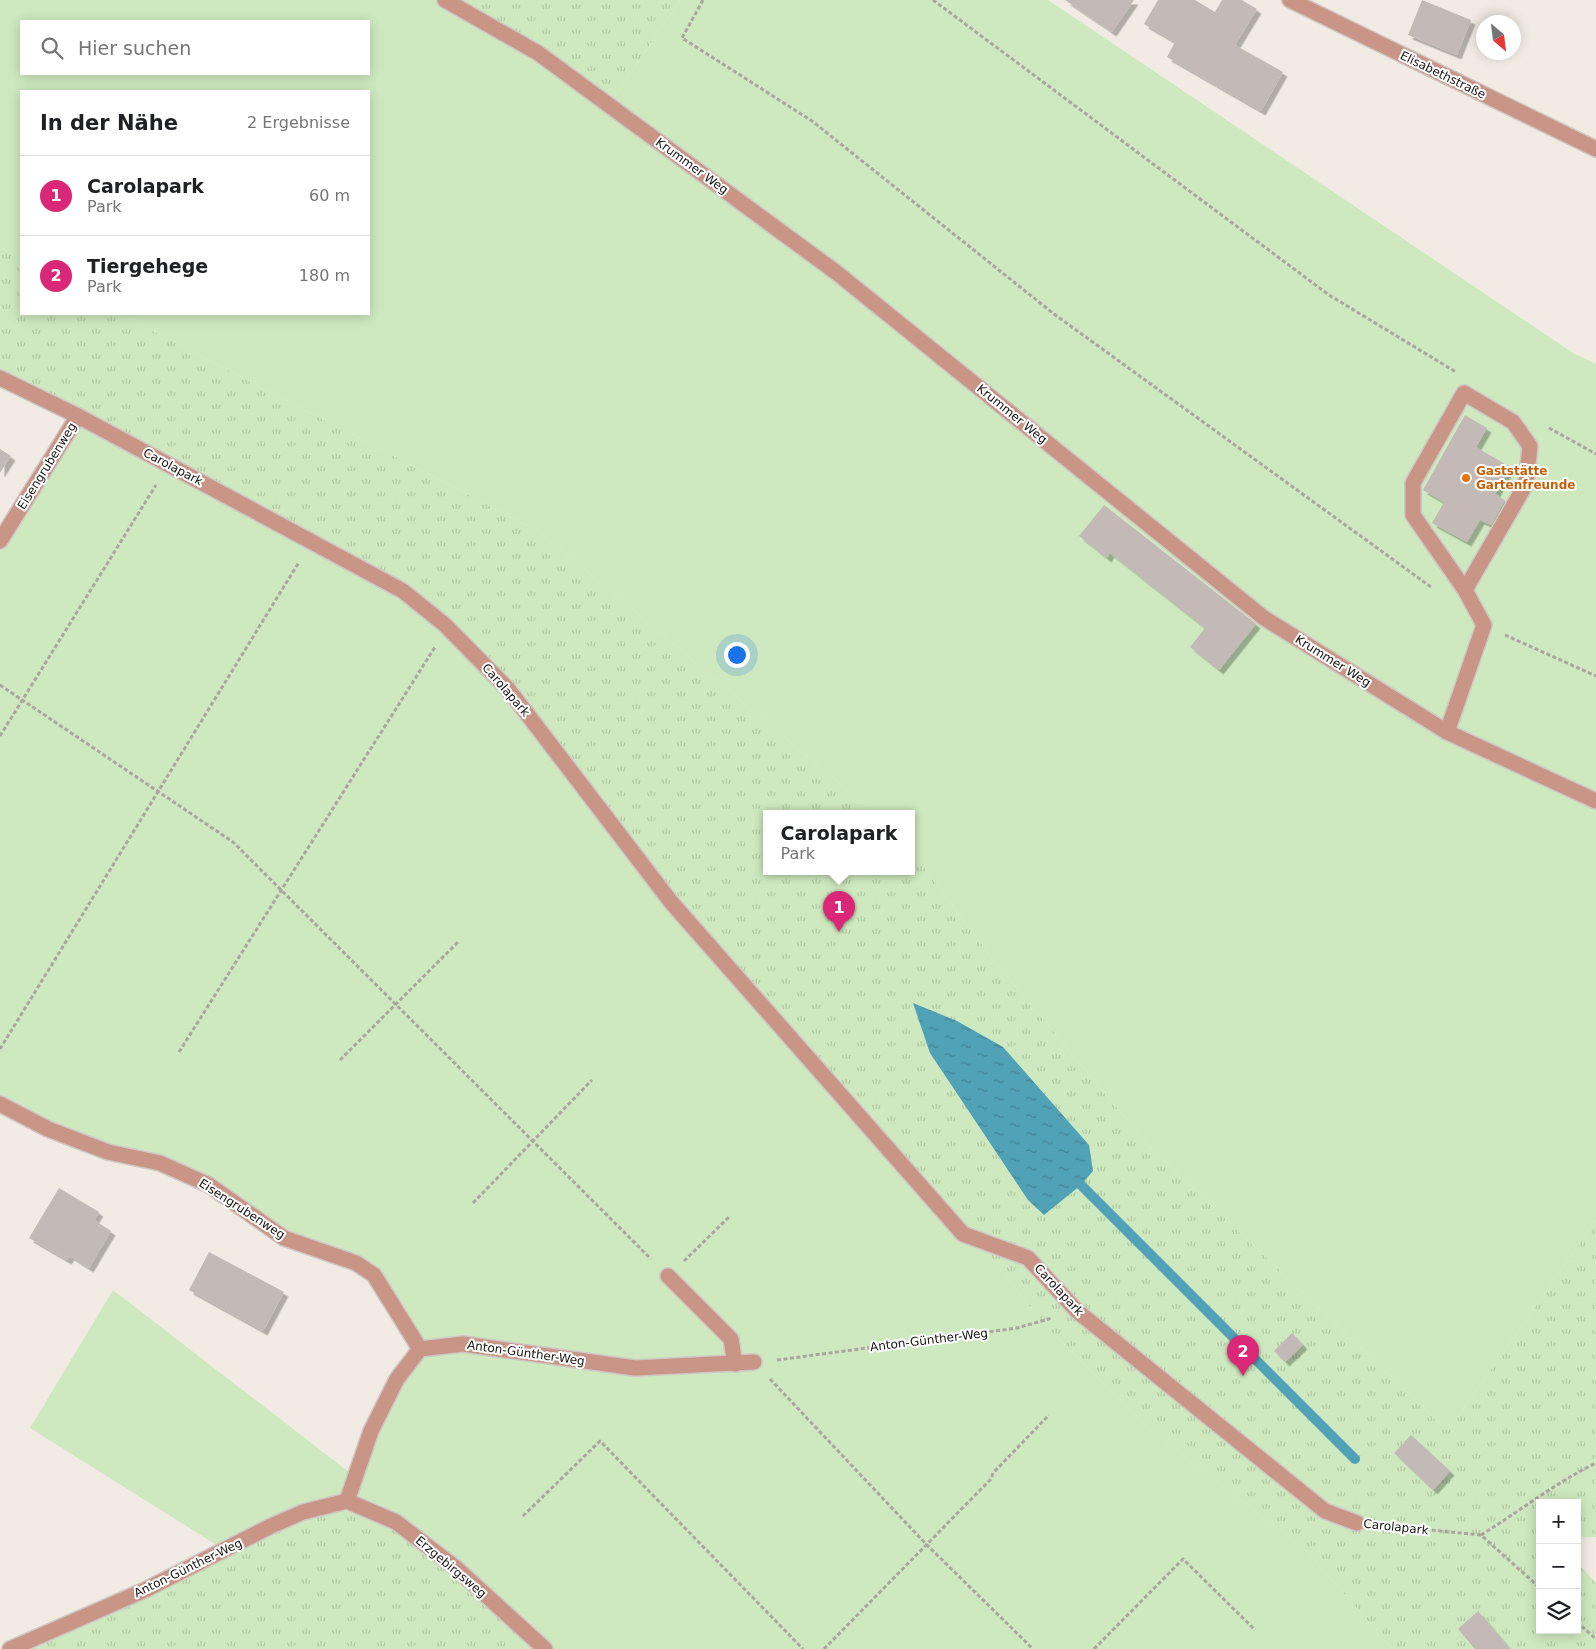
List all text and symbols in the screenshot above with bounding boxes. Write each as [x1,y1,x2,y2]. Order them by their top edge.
north arrow [1476,15,1521,60]
search box [20,20,370,75]
icon: search [38,34,66,62]
text: Hier suchen [78,37,191,59]
street label: Elisabethstraße [1398,48,1488,102]
text: In der Nähe [40,111,178,135]
text: 2 Ergebnisse [247,113,350,132]
street label: Krummer Weg [653,135,731,197]
text: Carolapark [87,175,204,197]
text: 1 [50,186,62,205]
text: 60 m [309,186,350,205]
text: Park [87,197,122,216]
text: Tiergehege [87,255,208,277]
text: 2 [50,266,62,285]
text: 180 m [299,266,350,285]
text: Park [87,277,122,296]
street label: Krummer Weg [974,381,1050,447]
street label: Eisengrubenweg [15,420,79,512]
street label: Carolapark [141,445,205,489]
place label: Gaststätte Gartenfreunde [1476,464,1575,492]
marker: Gaststätte Gartenfreunde [1460,472,1472,484]
street label: Krummer Weg [1293,632,1373,690]
your location [724,642,750,668]
street label: Carolapark [479,661,533,719]
popup [763,810,915,875]
text: Carolapark [781,822,897,844]
text: Park [781,844,815,863]
pin: 1 [823,891,855,932]
street label: Eisengrubenweg [196,1176,288,1242]
street label: Carolapark [1032,1261,1086,1319]
street label: Anton-Günther-Weg [869,1326,989,1354]
pin: 2 [1227,1335,1259,1376]
street label: Anton-Günther-Weg [466,1338,586,1368]
map controls [1536,1499,1581,1634]
button: + [1536,1499,1581,1544]
street label: Carolapark [1363,1517,1429,1537]
street label: Erzgebirgsweg [413,1533,489,1601]
street label: Anton-Günther-Weg [132,1536,244,1600]
button: − [1536,1544,1581,1589]
button: layers [1536,1589,1581,1634]

